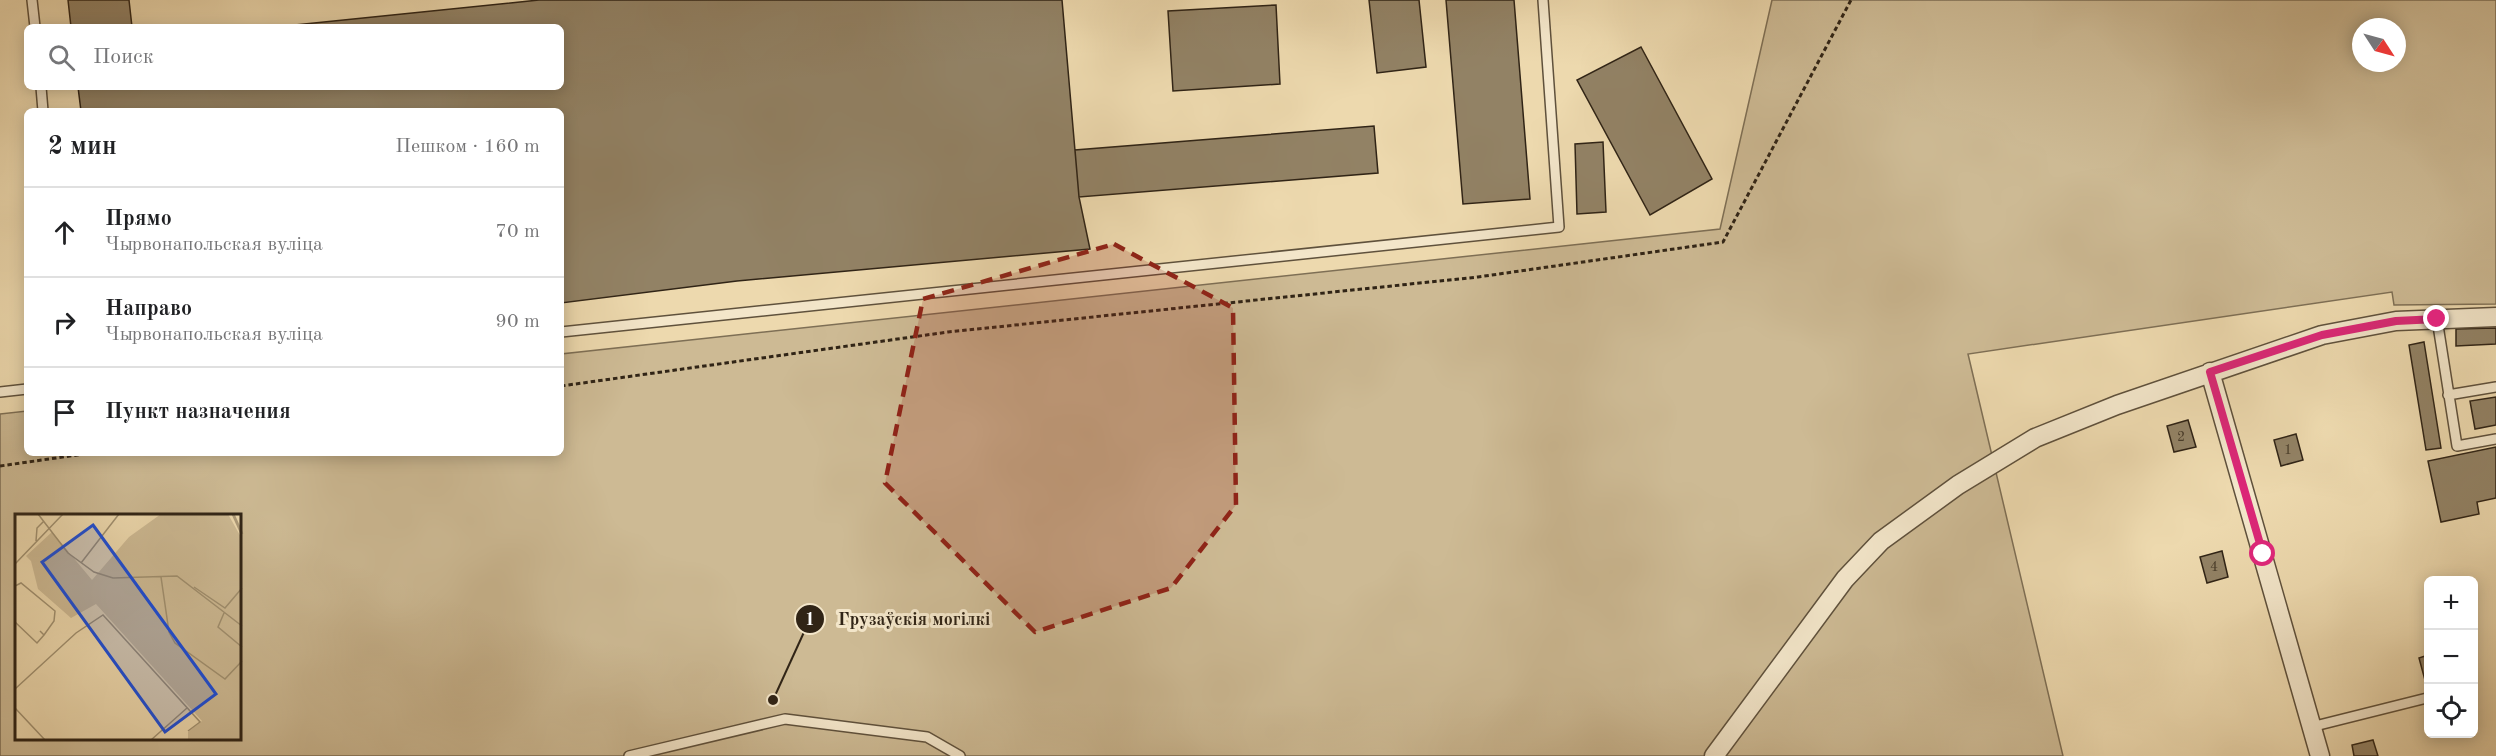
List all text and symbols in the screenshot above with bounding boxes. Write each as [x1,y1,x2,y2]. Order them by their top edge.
north arrow [2352,18,2406,72]
search box [24,24,564,90]
icon: search [45,41,78,74]
text: Поиск [93,46,154,68]
text: 2 мин [48,134,117,160]
text: Пешком · 160 m [395,137,540,157]
text: Прямо [105,208,172,230]
icon: ahead [48,216,81,249]
text: 70 m [495,222,540,242]
text: Чырвонапольская вуліца [105,235,323,255]
text: Направо [105,298,192,320]
route end [2423,305,2449,331]
icon: right [48,306,81,339]
text: 90 m [495,312,540,332]
text: Чырвонапольская вуліца [105,325,323,345]
icon: arrive [48,396,81,429]
text: Пункт назначения [105,401,291,423]
house number: 2 [2177,430,2185,444]
house number: 1 [2284,443,2292,457]
inset map [15,514,242,741]
route start [2249,540,2275,566]
house number: 4 [2210,560,2218,574]
map controls [2424,576,2478,738]
button: + [2424,576,2478,630]
callout: Грузаўскія могілкі [795,601,1002,637]
text: 1 [805,611,815,629]
text: Грузаўскія могілкі [838,611,990,629]
button: − [2424,630,2478,684]
button: locate [2424,684,2478,738]

